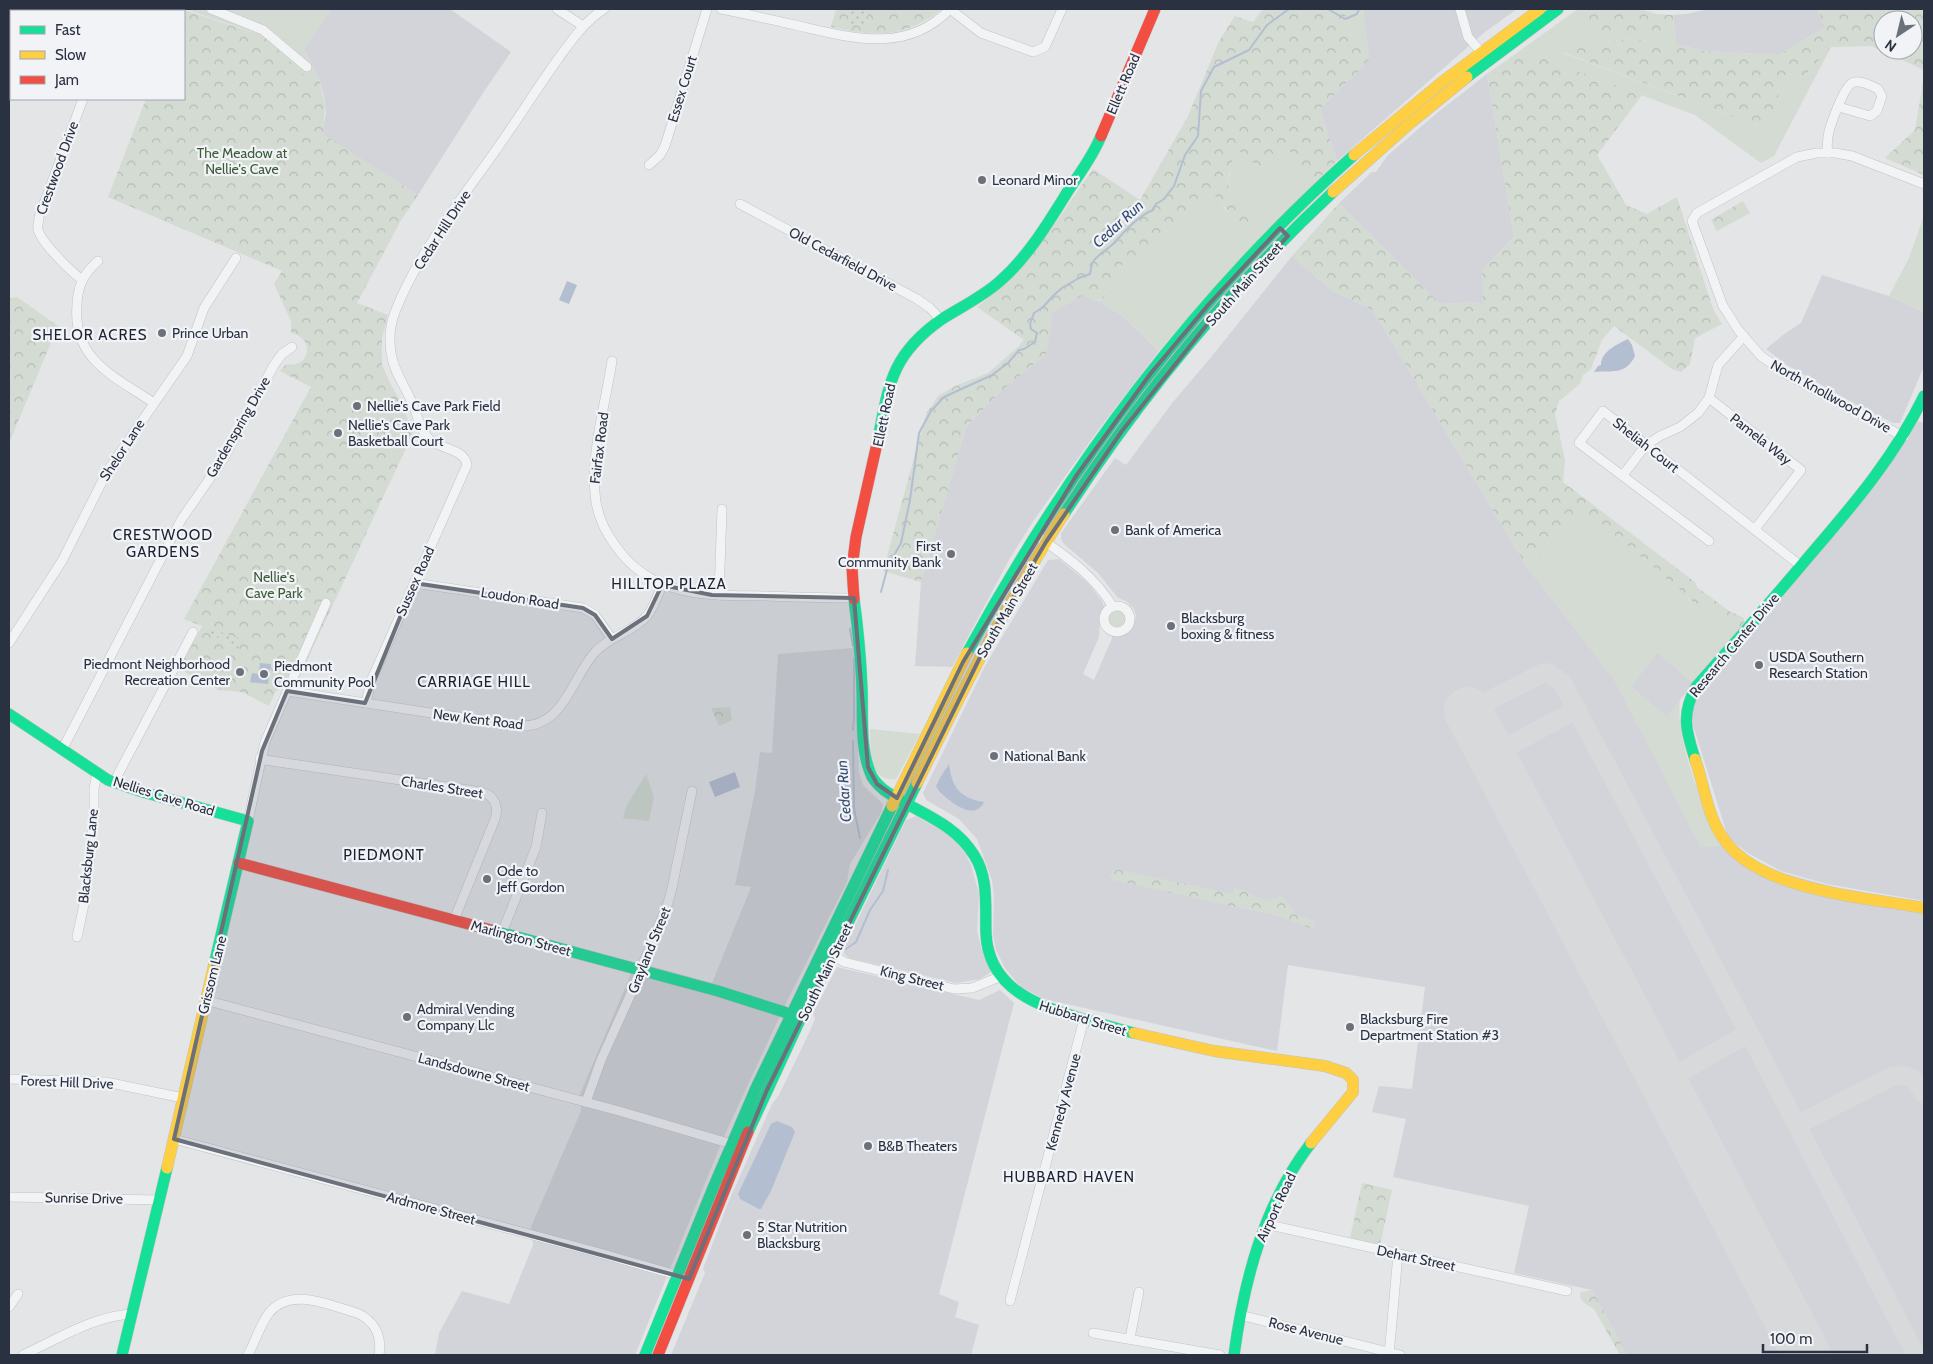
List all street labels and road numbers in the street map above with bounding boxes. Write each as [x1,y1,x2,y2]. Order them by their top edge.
street label: Ellett Road [1102,51,1144,117]
street label: Essex Court [663,53,701,125]
street label: Crestwood Drive [32,119,82,217]
street label: Cedar Hill Drive [410,187,474,273]
street label: Old Cedarfield Drive [786,223,900,295]
street label: South Main Street [1202,238,1287,330]
street label: North Knollwood Drive [1768,355,1894,437]
street label: Gardenspring Drive [202,373,274,481]
street label: Ellett Road [868,382,900,448]
street label: Pamela Way [1727,409,1795,469]
street label: Fairfax Road [586,411,612,485]
street label: Sheliah Court [1609,414,1683,477]
street label: Shelor Lane [95,416,149,484]
street label: Sussex Road [392,543,438,619]
street label: South Main Street [973,559,1042,661]
street label: Loudon Road [480,583,560,613]
street label: Research Center Drive [1685,589,1783,701]
street label: New Kent Road [432,705,524,733]
street label: Nellies Cave Road [111,772,217,820]
street label: Charles Street [400,772,485,802]
street label: Blacksburg Lane [74,808,102,904]
street label: Grayland Street [623,904,675,996]
street label: Marlington Street [469,916,573,960]
street label: South Main Street [794,920,857,1024]
street label: Grissom Lane [194,934,230,1016]
street label: King Street [878,961,946,995]
street label: Hubbard Street [1037,996,1129,1040]
street label: Landsdowne Street [416,1048,532,1096]
street label: Kennedy Avenue [1041,1051,1085,1153]
street label: Forest Hill Drive [20,1071,114,1093]
street label: Airport Road [1252,1170,1300,1244]
street label: Sunrise Drive [45,1188,123,1208]
street label: Ardmore Street [385,1188,478,1229]
street label: Dehart Street [1375,1241,1457,1275]
street label: Rose Avenue [1267,1313,1345,1349]

